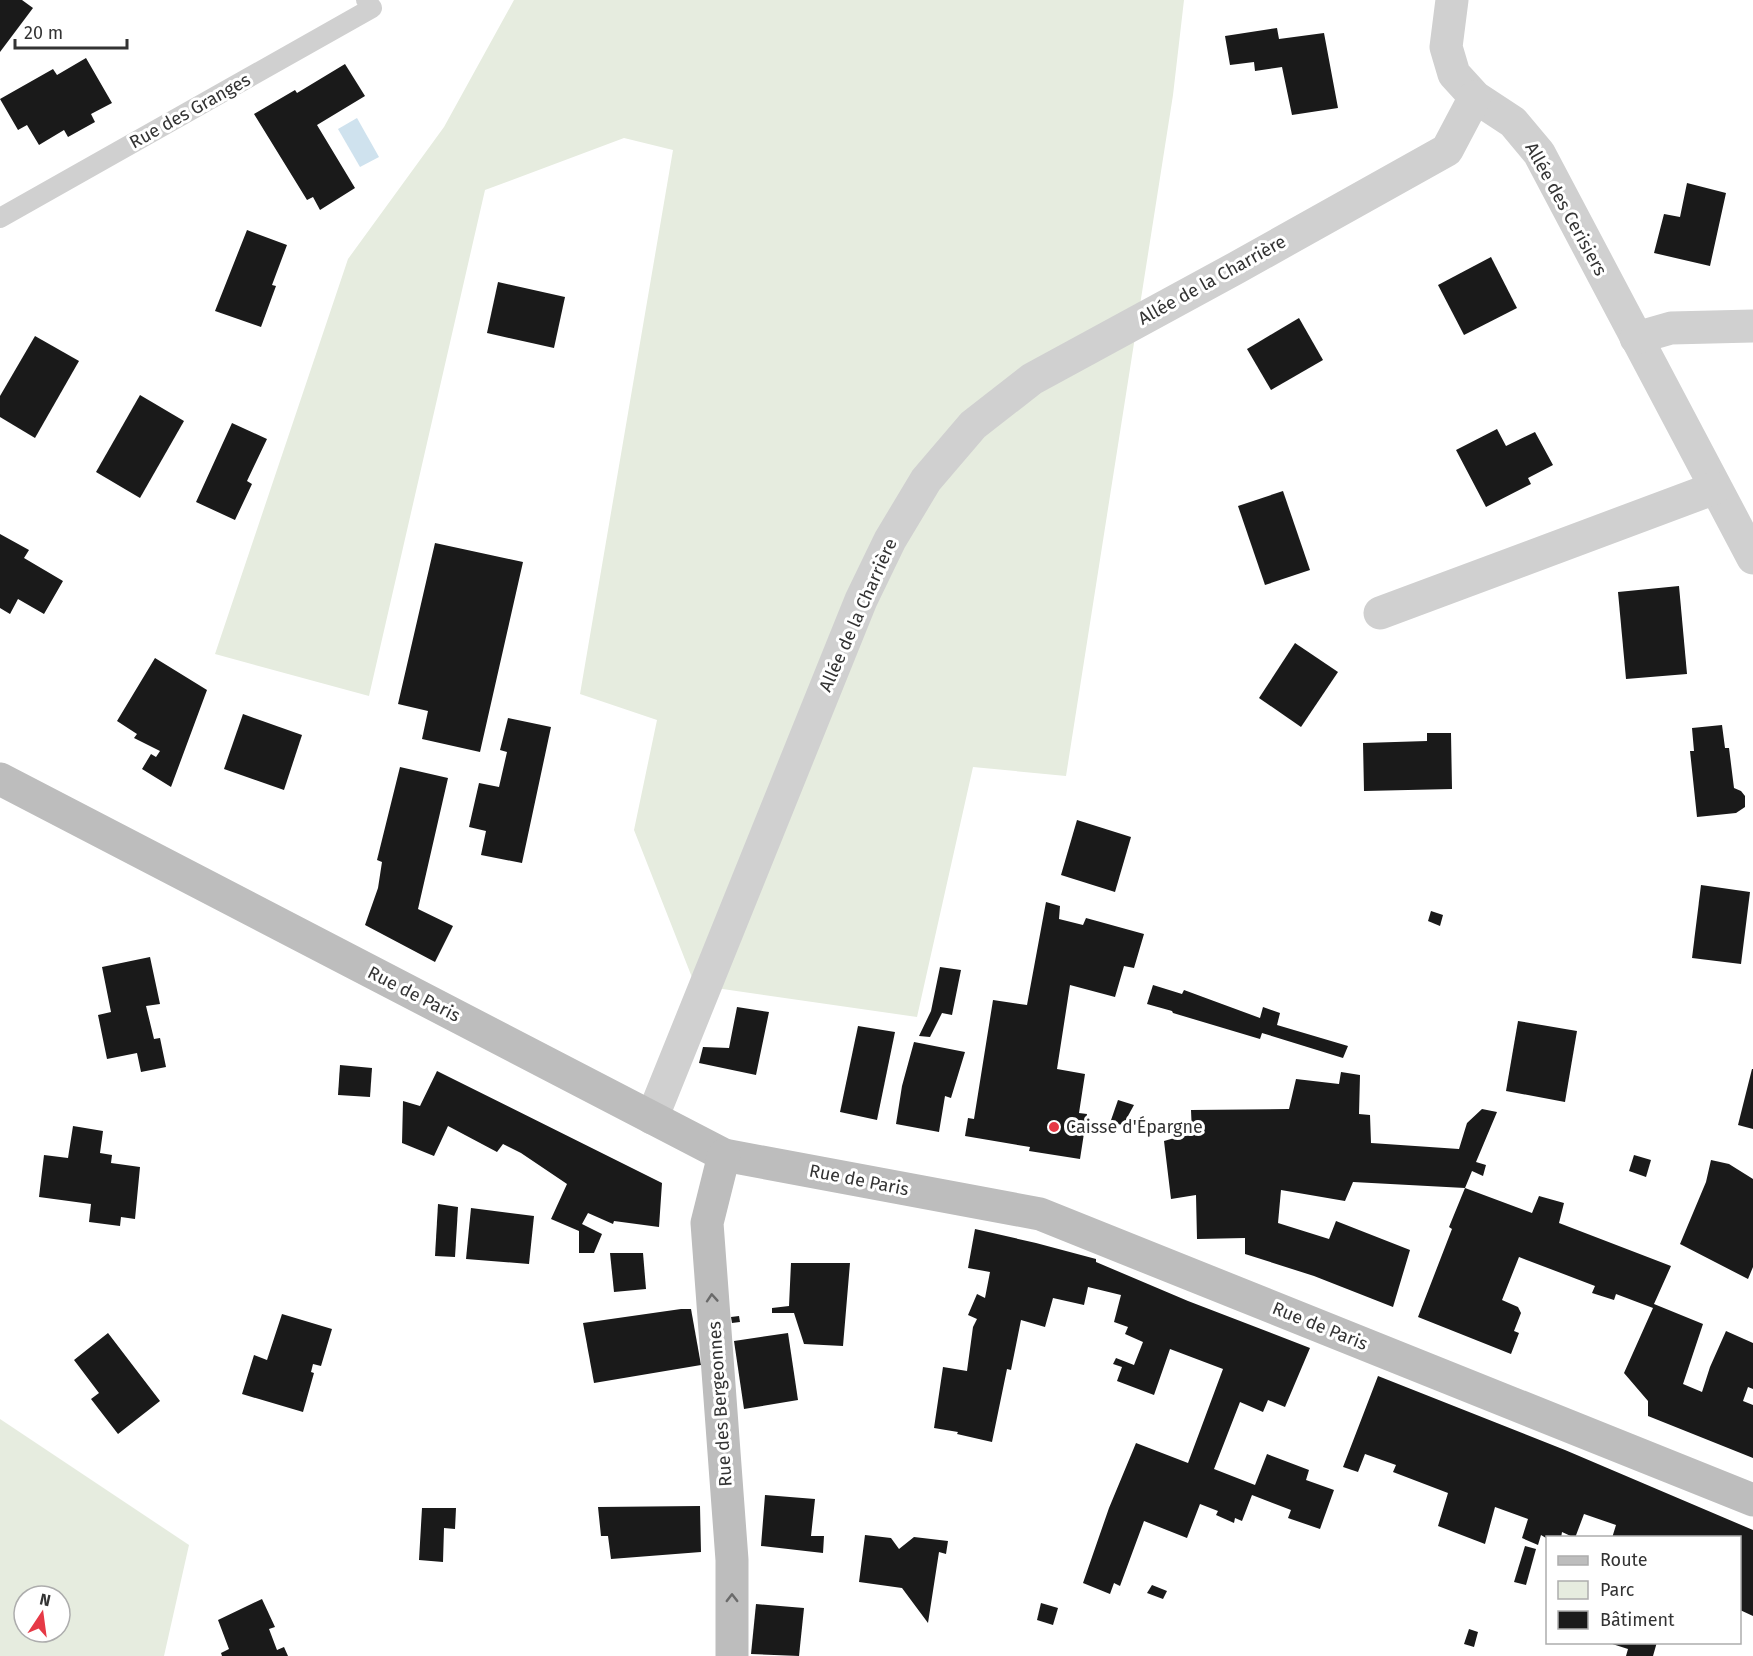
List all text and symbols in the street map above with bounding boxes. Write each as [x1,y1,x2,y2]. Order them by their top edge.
scale bar [15,12,128,50]
text: 20 m [24,22,63,44]
street label: Rue des Granges [126,69,254,153]
street label: Allée des Cerisiers [1520,139,1612,279]
street label: Allée de la Charrière [1134,230,1290,330]
street label: Allée de la Charrière [814,535,902,695]
street label: Rue de Paris [364,961,464,1027]
place label: Caisse d'Épargne [1066,1115,1203,1138]
marker: Caisse d'Épargne [1047,1120,1061,1134]
street label: Rue de Paris [807,1160,911,1200]
one-way arrow [706,1294,719,1303]
street label: Rue de Paris [1269,1297,1371,1355]
street label: Rue des Bergeonnes [703,1321,737,1487]
legend [1546,1536,1741,1644]
text: Route [1600,1549,1648,1571]
text: Parc [1600,1579,1635,1601]
north arrow [12,1584,72,1644]
text: N [38,1589,53,1610]
one-way arrow [726,1593,738,1602]
text: Bâtiment [1600,1609,1675,1631]

